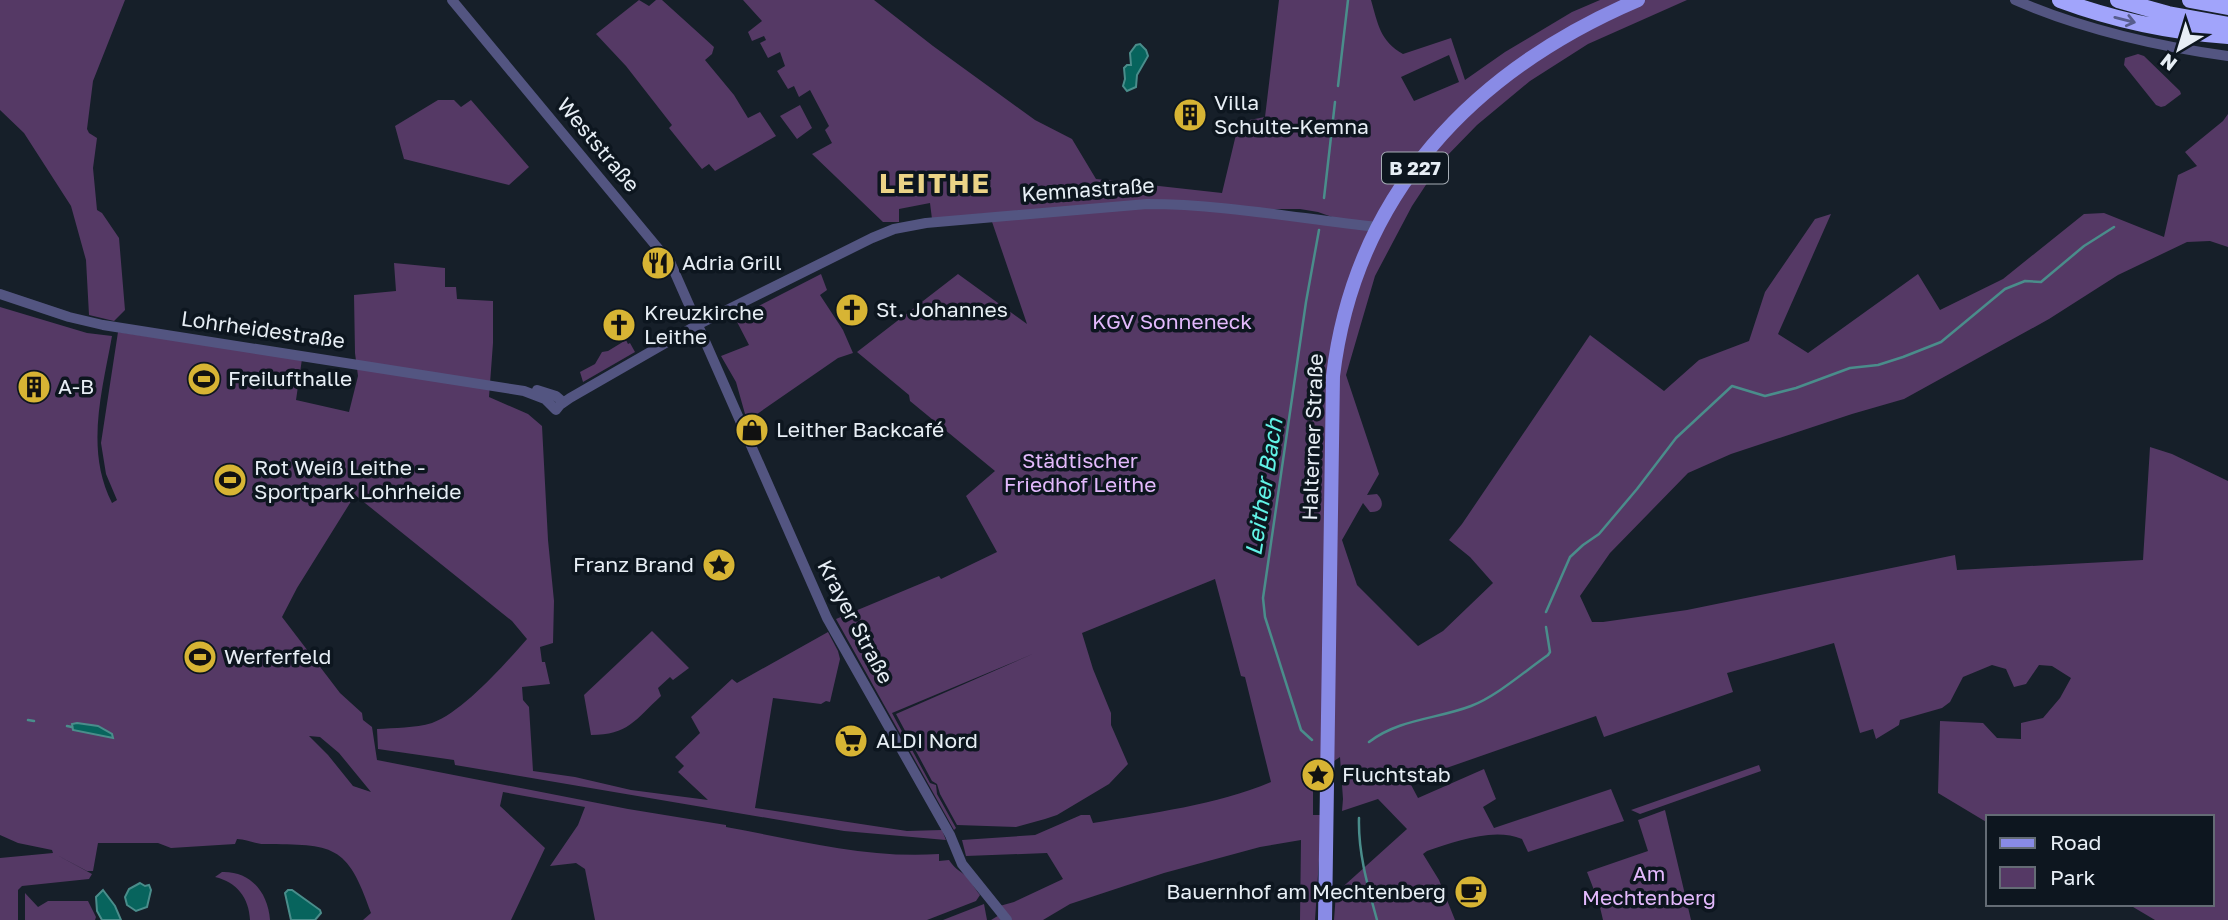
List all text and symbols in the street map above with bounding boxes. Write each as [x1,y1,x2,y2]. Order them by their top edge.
one-way arrow [2113,14,2136,27]
north arrow [2144,14,2214,84]
text: N [2155,49,2181,76]
place label: Villa Schulte-Kemna [1214,89,1369,139]
street label: Weststraße [552,92,646,197]
building icon: Villa Schulte-Kemna [1171,96,1209,134]
road number: B 227 [1382,152,1448,184]
district label: LEITHE [879,166,991,199]
street label: Kemnastraße [1021,171,1155,207]
restaurant icon: Adria Grill [639,244,677,282]
place label: Adria Grill [682,249,782,275]
church icon: St. Johannes [833,291,871,329]
place label: St. Johannes [876,296,1008,322]
place label: Kreuzkirche Leithe [644,299,764,349]
street label: Lohrheidestraße [180,305,347,353]
church icon: Kreuzkirche Leithe [600,306,638,344]
park label: KGV Sonneneck [1092,308,1252,334]
street label: Halterner Straße [1296,353,1328,521]
sports icon: Freilufthalle [185,360,223,398]
place label: Freilufthalle [228,365,352,391]
building icon: A-B [15,368,53,406]
place label: A-B [58,373,94,399]
shop icon: Leither Backcafé [733,411,771,449]
water label: Leither Bach [1238,415,1288,558]
place label: Leither Backcafé [776,416,944,442]
park label: Städtischer Friedhof Leithe [1004,447,1156,497]
place label: Rot Weiß Leithe - Sportpark Lohrheide [254,454,461,504]
sports icon: Rot Weiß Leithe - Sportpark Lohrheide [211,461,249,499]
place icon: Franz Brand [700,546,738,584]
place label: Franz Brand [573,551,694,577]
street label: Krayer Straße [812,555,899,688]
sports icon: Werferfeld [181,638,219,676]
place label: Werferfeld [224,643,331,669]
supermarket icon: ALDI Nord [832,722,870,760]
place label: ALDI Nord [876,727,978,753]
place icon: Fluchtstab [1299,756,1337,794]
place label: Fluchtstab [1342,761,1451,787]
legend [1986,815,2214,906]
text: Road [2050,829,2101,855]
park label: Am Mechtenberg [1582,860,1716,910]
text: Park [2050,864,2096,890]
cafe icon: Bauernhof am Mechtenberg [1452,873,1490,911]
place label: Bauernhof am Mechtenberg [1166,878,1446,904]

